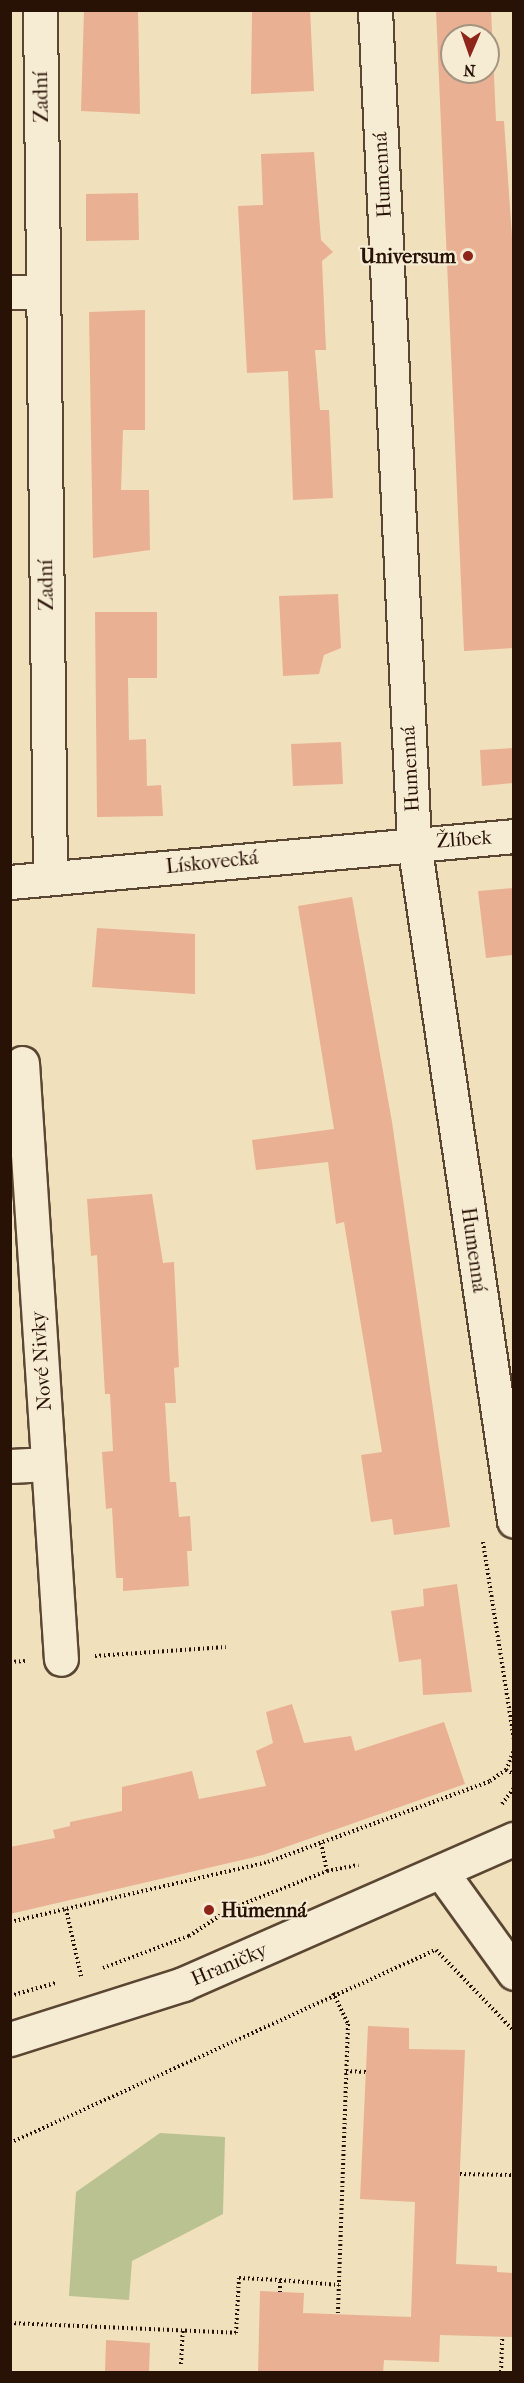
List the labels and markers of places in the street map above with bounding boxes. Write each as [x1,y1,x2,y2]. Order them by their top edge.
place label: Universum [360,244,456,268]
marker: Universum [461,249,475,263]
place label: Humenná [221,1898,307,1922]
marker: Humenná [202,1903,216,1917]

